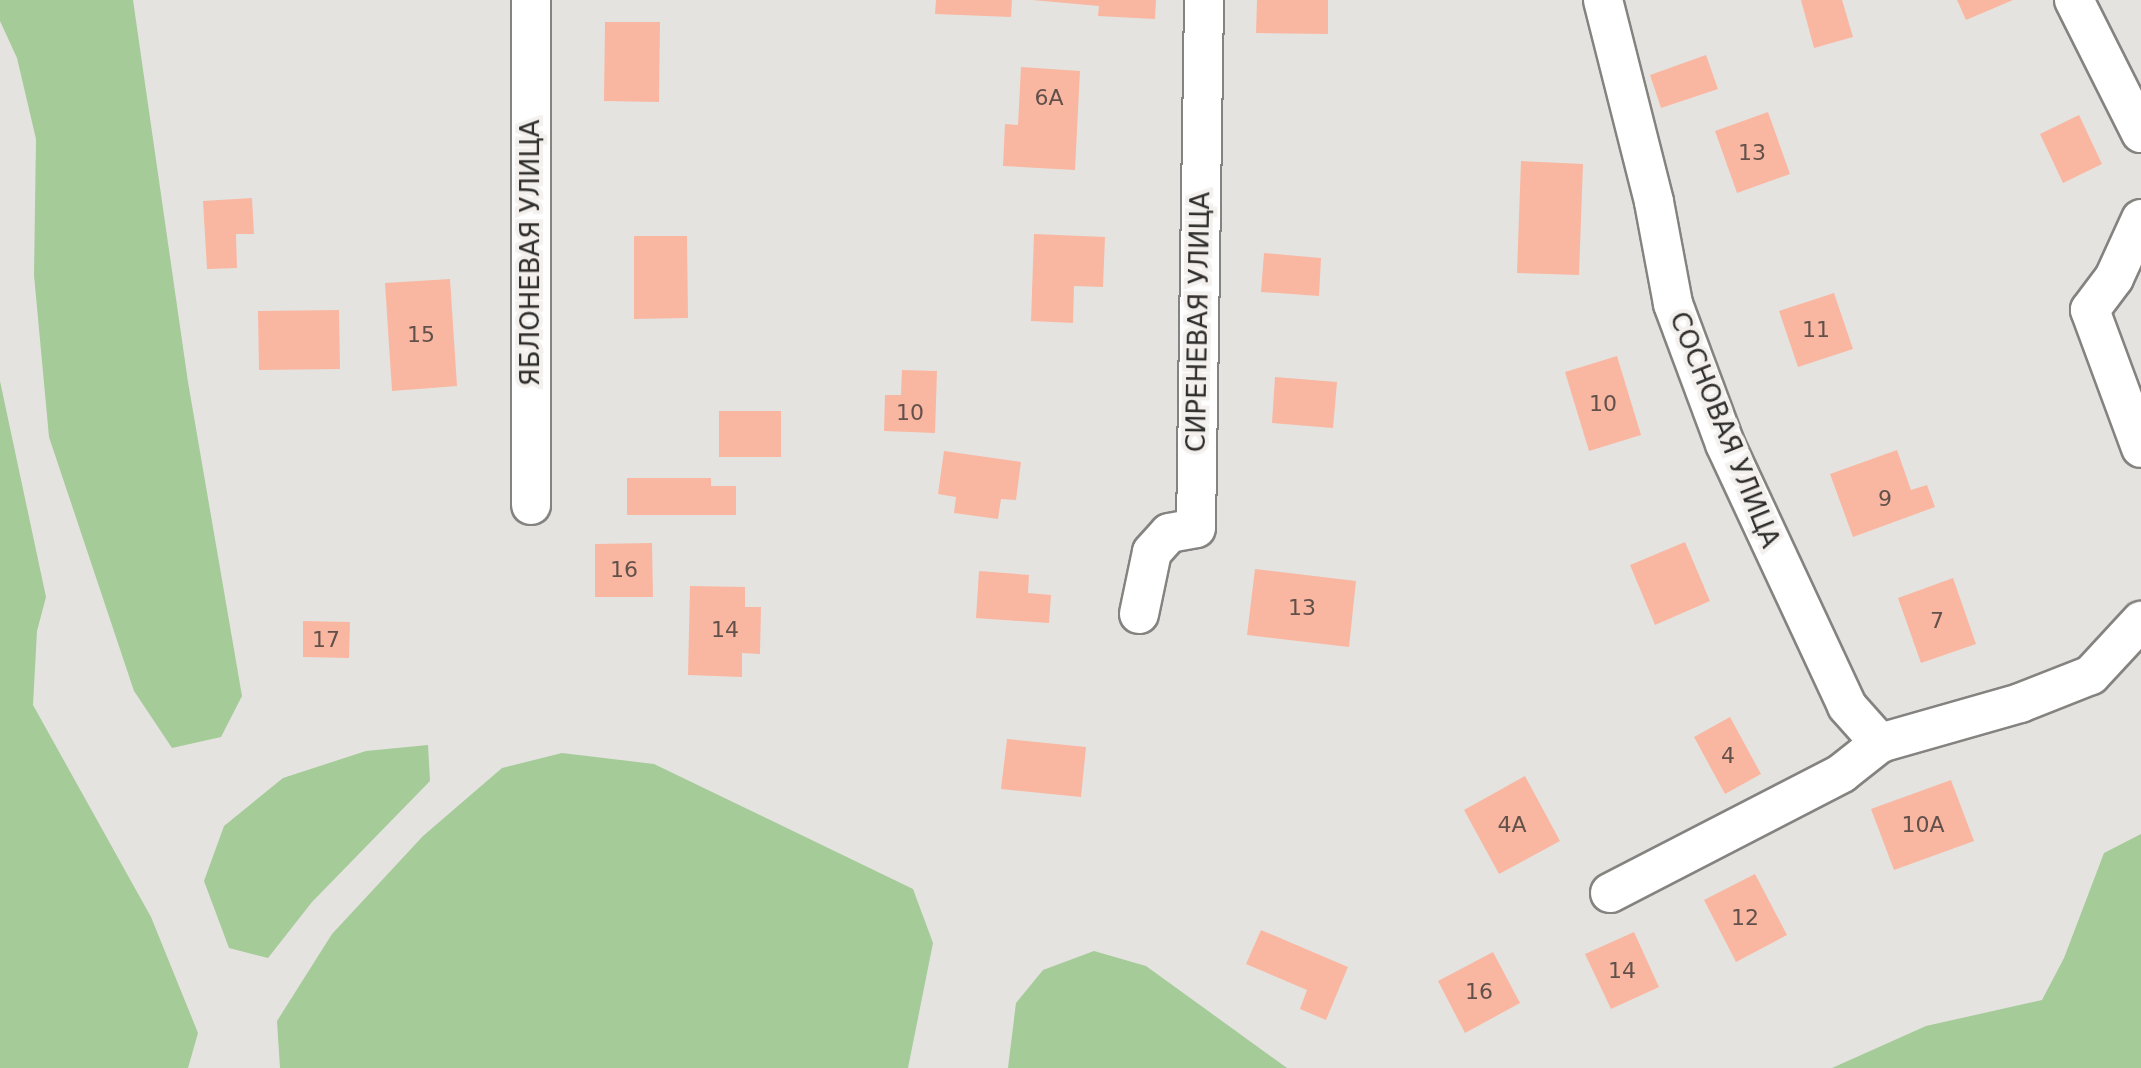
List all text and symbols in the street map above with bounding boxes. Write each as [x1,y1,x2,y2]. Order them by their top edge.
house number: 6А [1034,85,1064,111]
street label: ЯБЛОНЕВАЯ УЛИЦА [515,120,547,386]
house number: 13 [1738,140,1766,166]
street label: СИРЕНЕВАЯ УЛИЦА [1181,192,1217,452]
street label: СОСНОВАЯ УЛИЦА [1662,308,1786,552]
house number: 11 [1802,317,1830,343]
house number: 15 [407,322,435,348]
house number: 10 [1589,391,1617,417]
house number: 10 [896,400,924,426]
house number: 9 [1878,486,1892,512]
house number: 16 [610,557,638,583]
house number: 13 [1288,595,1316,621]
house number: 7 [1930,608,1944,634]
house number: 14 [711,617,739,643]
house number: 17 [312,627,340,653]
house number: 4 [1721,743,1735,769]
house number: 4А [1497,812,1527,838]
house number: 10А [1901,812,1945,838]
house number: 12 [1731,905,1759,931]
house number: 14 [1608,958,1636,984]
house number: 16 [1465,979,1493,1005]

